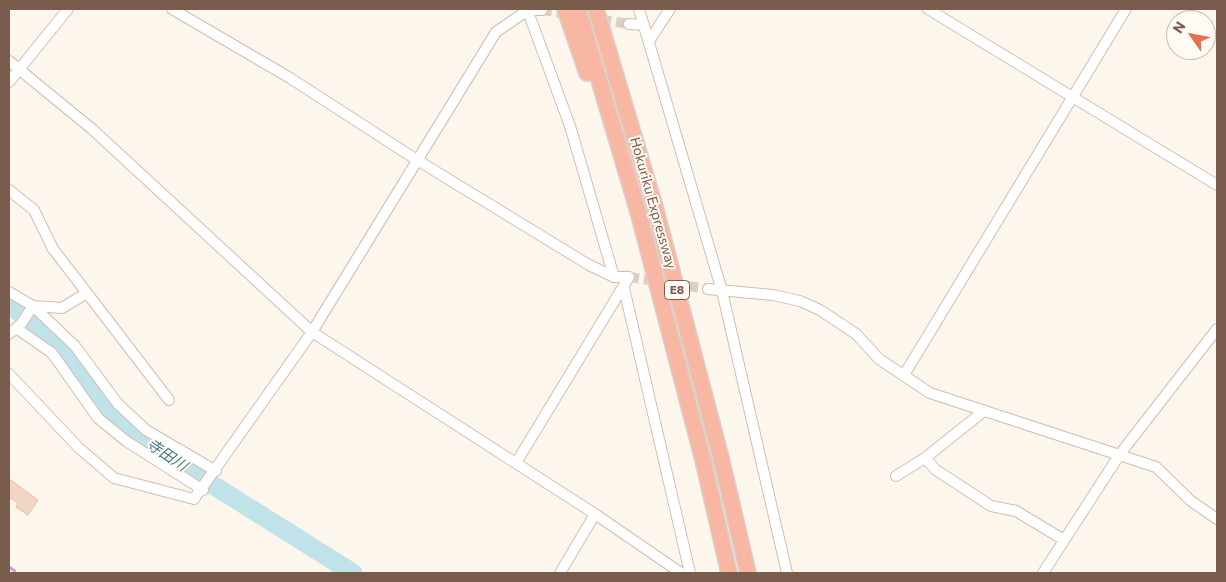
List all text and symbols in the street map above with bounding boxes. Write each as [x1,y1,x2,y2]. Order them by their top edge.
north arrow [1166,10,1216,60]
text: N [1169,18,1189,36]
street label: Hokuriku Expressway [626,135,680,271]
road number: E8 [664,280,690,300]
water label: 寺田川 [143,435,191,475]

